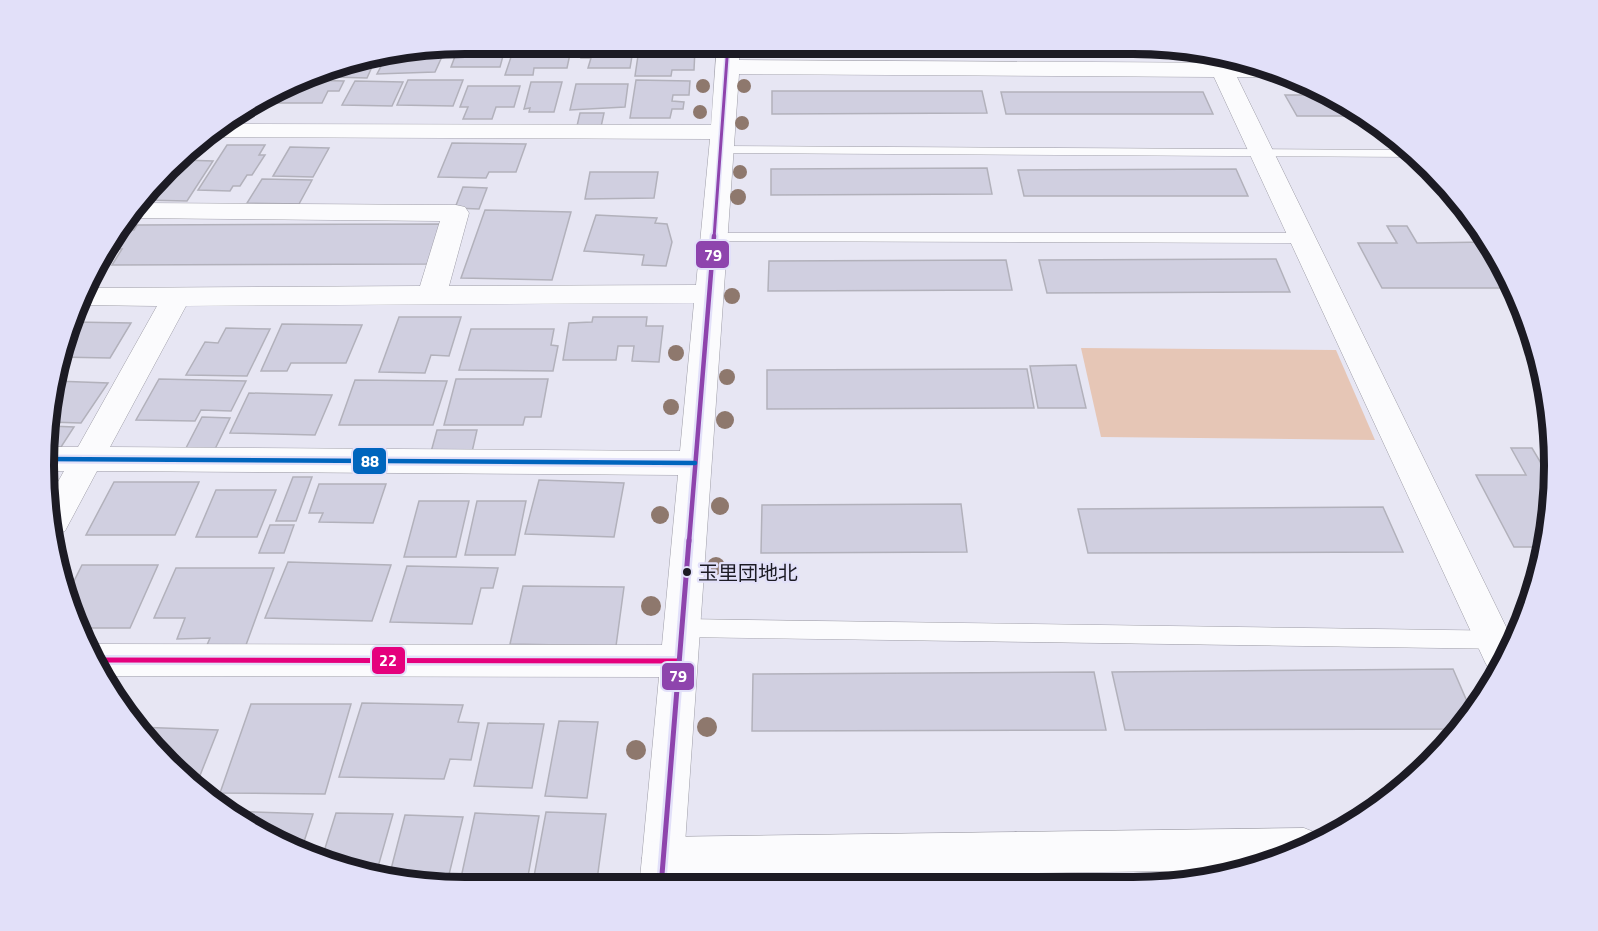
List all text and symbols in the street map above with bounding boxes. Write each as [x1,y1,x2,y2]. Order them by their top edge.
line badge: 79 [695,240,730,269]
text: 79 [704,243,722,267]
line badge: 88 [352,447,387,475]
text: 88 [361,449,379,473]
place label: 玉里団地北 [698,557,798,588]
marker: 玉里団地北 [681,566,693,578]
line badge: 22 [371,646,406,675]
text: 22 [379,648,397,672]
line badge: 79 [661,662,695,691]
text: 79 [669,664,687,688]

